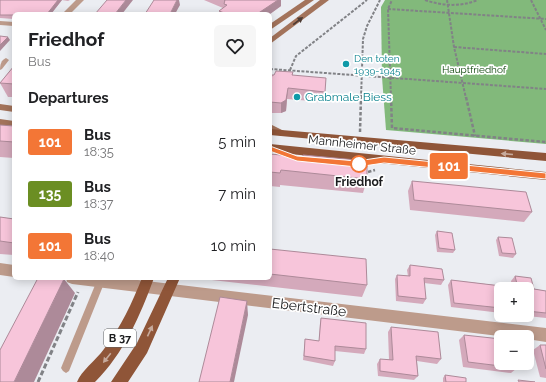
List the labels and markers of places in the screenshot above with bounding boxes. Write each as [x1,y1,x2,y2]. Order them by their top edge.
place label: Den toten 1939-1945 [354,53,401,76]
marker: Den toten 1939-1945 [341,59,351,69]
place label: Grabmale Biess [305,90,392,104]
marker: Grabmale Biess [292,92,302,102]
marker: Friedhof [350,155,368,173]
place label: Friedhof [335,175,384,189]

